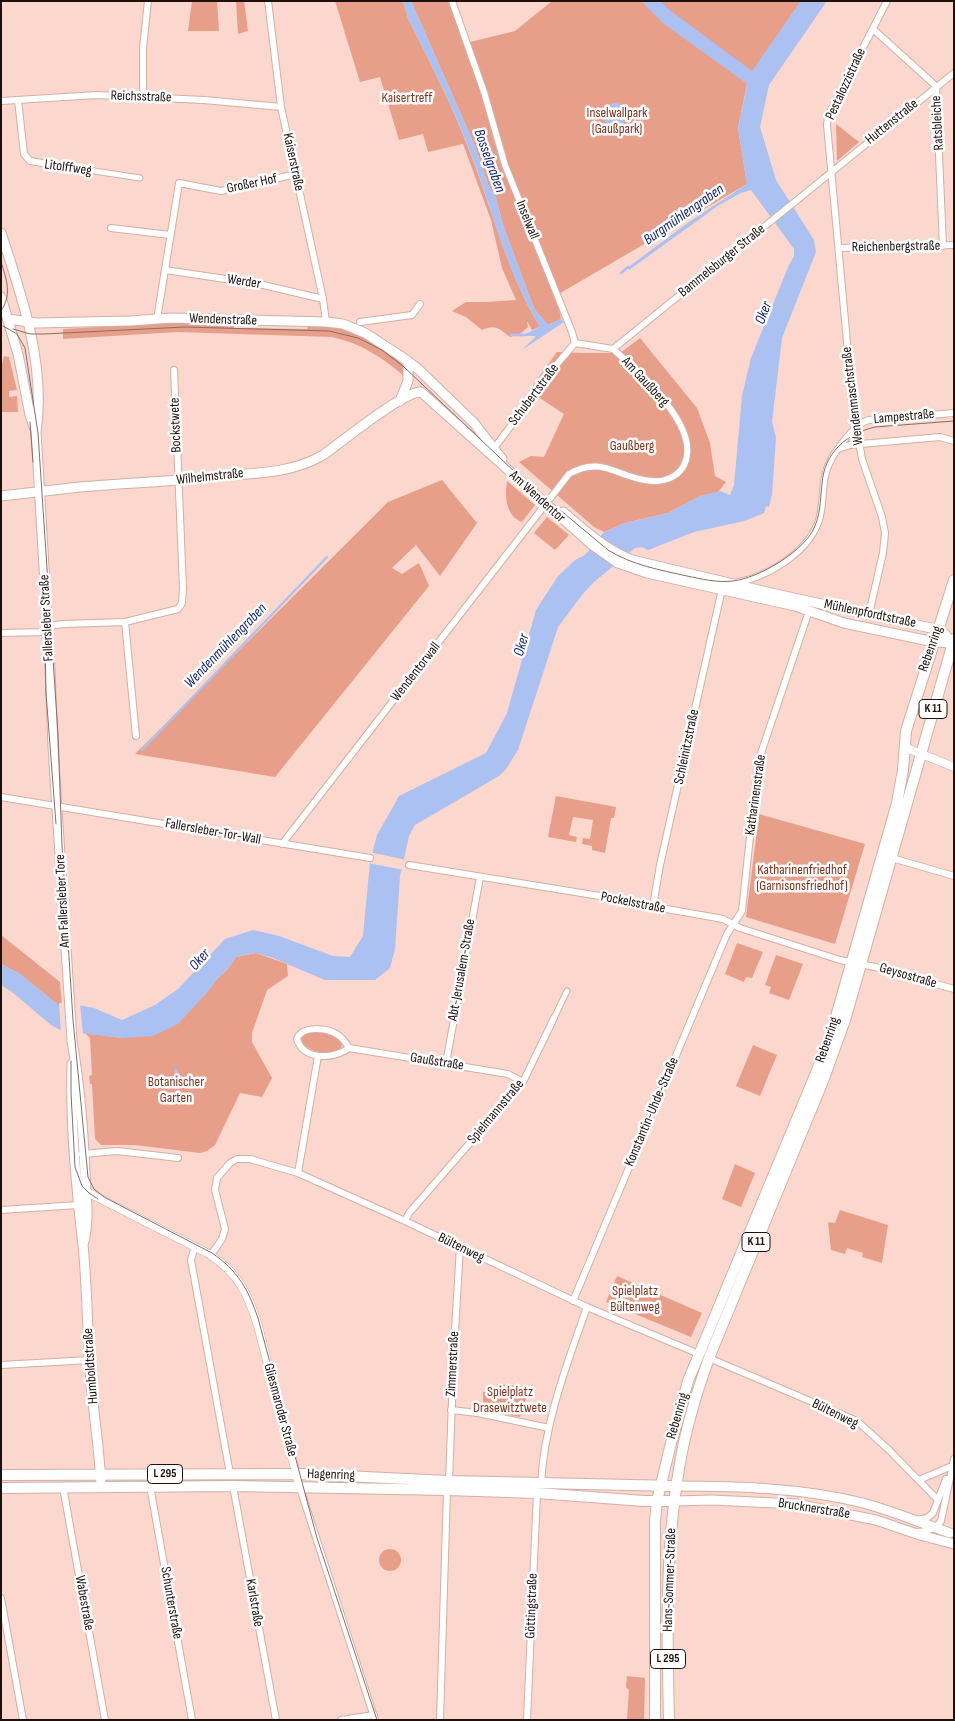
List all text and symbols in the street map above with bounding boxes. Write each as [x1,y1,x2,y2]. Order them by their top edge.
street label: Pestalozzistraße [822,46,870,122]
street label: Reichsstraße [110,88,172,106]
park label: Kaisertreff [382,90,432,106]
street label: Ratsbleiche [928,95,948,151]
street label: Huttenstraße [862,96,922,148]
park label: Inselwallpark (Gaußpark) [587,105,647,138]
water label: Bosselgraben [469,127,509,195]
street label: Kaiserstraße [279,132,307,192]
street label: Litolffweg [43,156,93,180]
street label: Großer Hof [225,170,279,198]
water label: Burgmühlengraben [640,181,728,249]
street label: Inselwall [512,198,542,242]
street label: Bammelsburger Straße [675,221,769,301]
street label: Reichenbergstraße [852,238,940,256]
street label: Werder [226,271,262,293]
water label: Oker [752,299,776,327]
street label: Wendenstraße [189,310,257,330]
street label: Wendenmaschstraße [839,346,867,446]
street label: Am Gaußberg [618,354,672,410]
street label: Schubertstraße [505,361,563,429]
street label: Bockstwete [167,397,185,453]
street label: Lampestraße [873,406,935,428]
park label: Gaußberg [610,438,654,454]
street label: Wilhelmstraße [176,465,244,489]
street label: Am Wendentor [506,468,568,526]
street label: Fallersleber Straße [36,574,58,662]
street label: Mühlenpfordtstraße [823,596,917,632]
water label: Wendenmühlengraben [181,600,271,692]
street label: Rebenring [915,624,947,674]
water label: Oker [510,632,534,658]
street label: Wendentorwall [388,639,444,705]
road number: K 11 [919,700,947,719]
street label: Schleinitzstraße [671,708,703,786]
street label: Katharinenstraße [742,753,770,837]
street label: Fallersleber-Tor-Wall [164,815,262,849]
street label: Am Fallersleber Tore [52,854,74,948]
park label: Katharinenfriedhof (Garnisonsfriedhof) [756,862,848,894]
street label: Pockelsstraße [599,889,667,917]
street label: Abt-Jerusalem-Straße [445,918,479,1022]
water label: Oker [186,946,214,974]
street label: Geysostraße [877,960,939,992]
street label: Rebenring [812,1015,844,1065]
street label: Gaußstraße [409,1049,465,1075]
street label: Konstantin-Uhde-Straße [621,1055,683,1169]
park label: Botanischer Garten [148,1074,204,1106]
street label: Spielmannstraße [464,1076,528,1148]
street label: Bültenweg [435,1230,487,1266]
road number: K 11 [742,1232,770,1252]
park label: Spielplatz Bültenweg [610,1283,660,1315]
street label: Humboldtstraße [80,1327,102,1405]
street label: Zimmerstraße [443,1331,463,1397]
street label: Gliesmaroder Straße [259,1362,301,1458]
park label: Spielplatz Drasewitztwete [473,1384,547,1416]
street label: Rebenring [663,1391,693,1441]
street label: Bültenweg [809,1396,861,1432]
road number: L 295 [148,1465,182,1484]
street label: Hagenring [307,1466,355,1484]
street label: Brucknerstraße [777,1495,851,1523]
street label: Hans-Sommer-Straße [660,1528,680,1632]
street label: Schunterstraße [156,1566,186,1640]
street label: Göttingstraße [522,1573,542,1639]
street label: Wabestraße [71,1574,97,1632]
street label: Karlstraße [242,1578,266,1628]
road number: L 295 [650,1650,686,1668]

